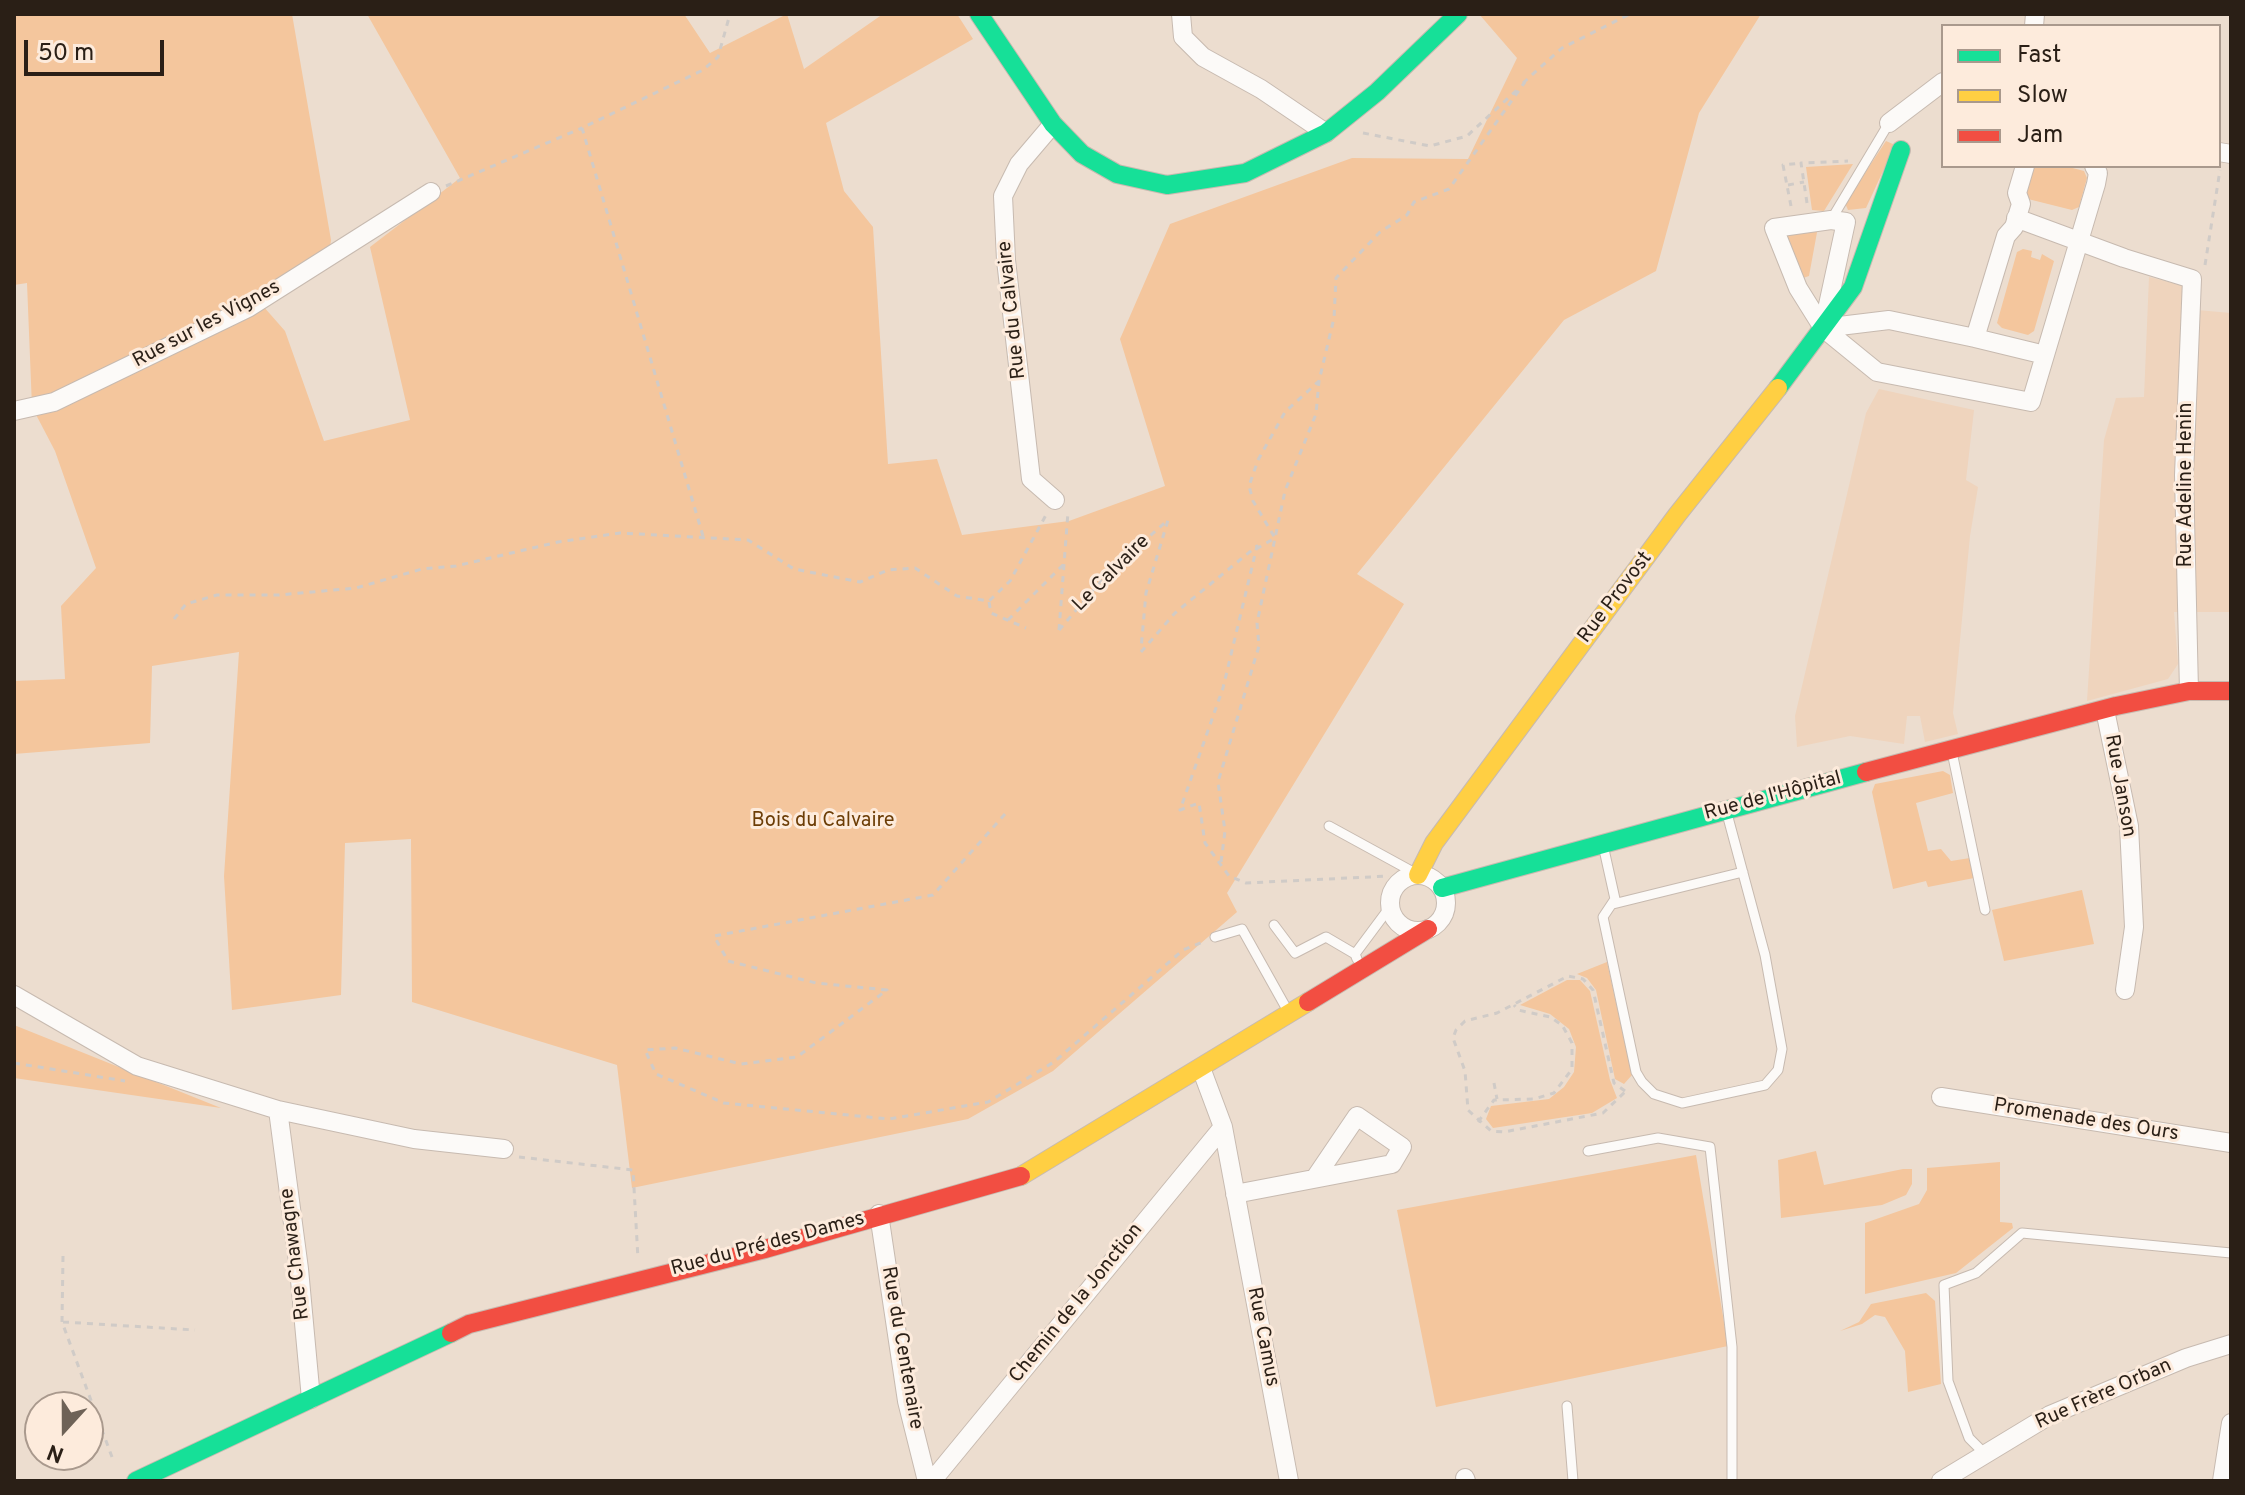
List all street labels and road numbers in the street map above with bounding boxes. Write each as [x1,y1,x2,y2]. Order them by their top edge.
street label: Rue du Calvaire [994,240,1032,380]
street label: Rue sur les Vignes [129,276,285,374]
street label: Rue Adeline Henin [2175,403,2199,567]
street label: Le Calvaire [1069,531,1155,617]
street label: Rue Provost [1574,547,1658,649]
street label: Rue Janson [2098,733,2140,839]
street label: Rue de l'Hôpital [1702,767,1844,827]
street label: Promenade des Ours [1992,1095,2180,1147]
street label: Rue Chawagne [276,1187,316,1321]
street label: Rue du Pré des Dames [669,1208,867,1282]
street label: Chemin de la Jonction [1005,1219,1149,1389]
street label: Rue du Centenaire [875,1265,927,1431]
street label: Rue Camus [1241,1285,1283,1389]
street label: Rue Frère Orban [2032,1354,2176,1436]

